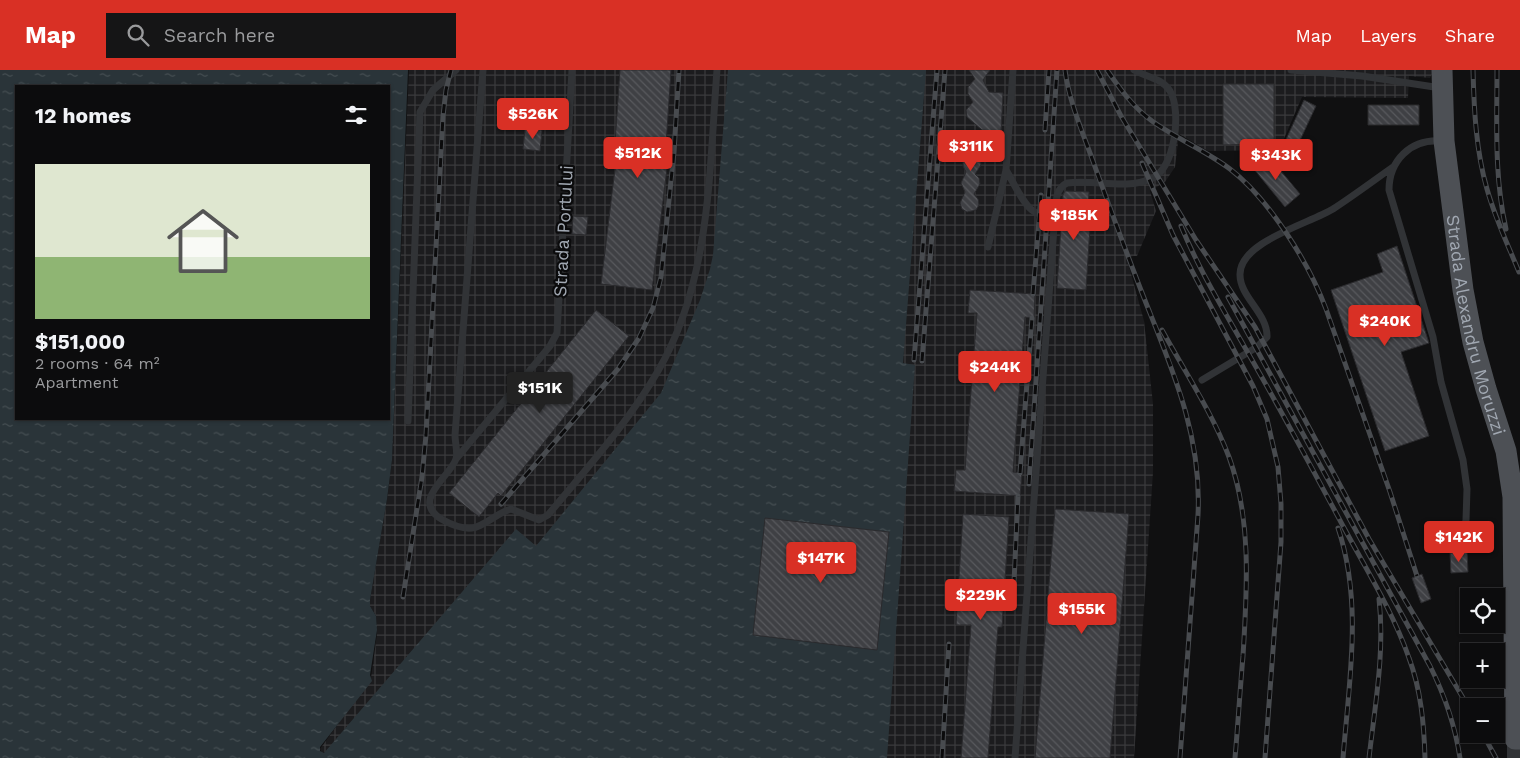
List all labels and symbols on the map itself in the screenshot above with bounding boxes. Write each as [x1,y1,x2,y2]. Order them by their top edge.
pin: $526K [498,98,568,140]
pin: $311K [936,129,1006,172]
pin: $512K [603,136,673,179]
pin: $343K [1241,138,1311,181]
street label: Strada Portului [549,165,577,297]
pin: $185K [1039,198,1109,241]
street label: Strada Alexandru Moruzzi [1443,213,1511,438]
pin: $240K [1350,304,1420,347]
pin: $244K [960,350,1030,393]
pin: $151K [505,372,575,414]
pin: $142K [1424,520,1494,563]
pin: $147K [786,542,856,584]
pin: $229K [946,578,1016,621]
pin: $155K [1047,592,1117,635]

